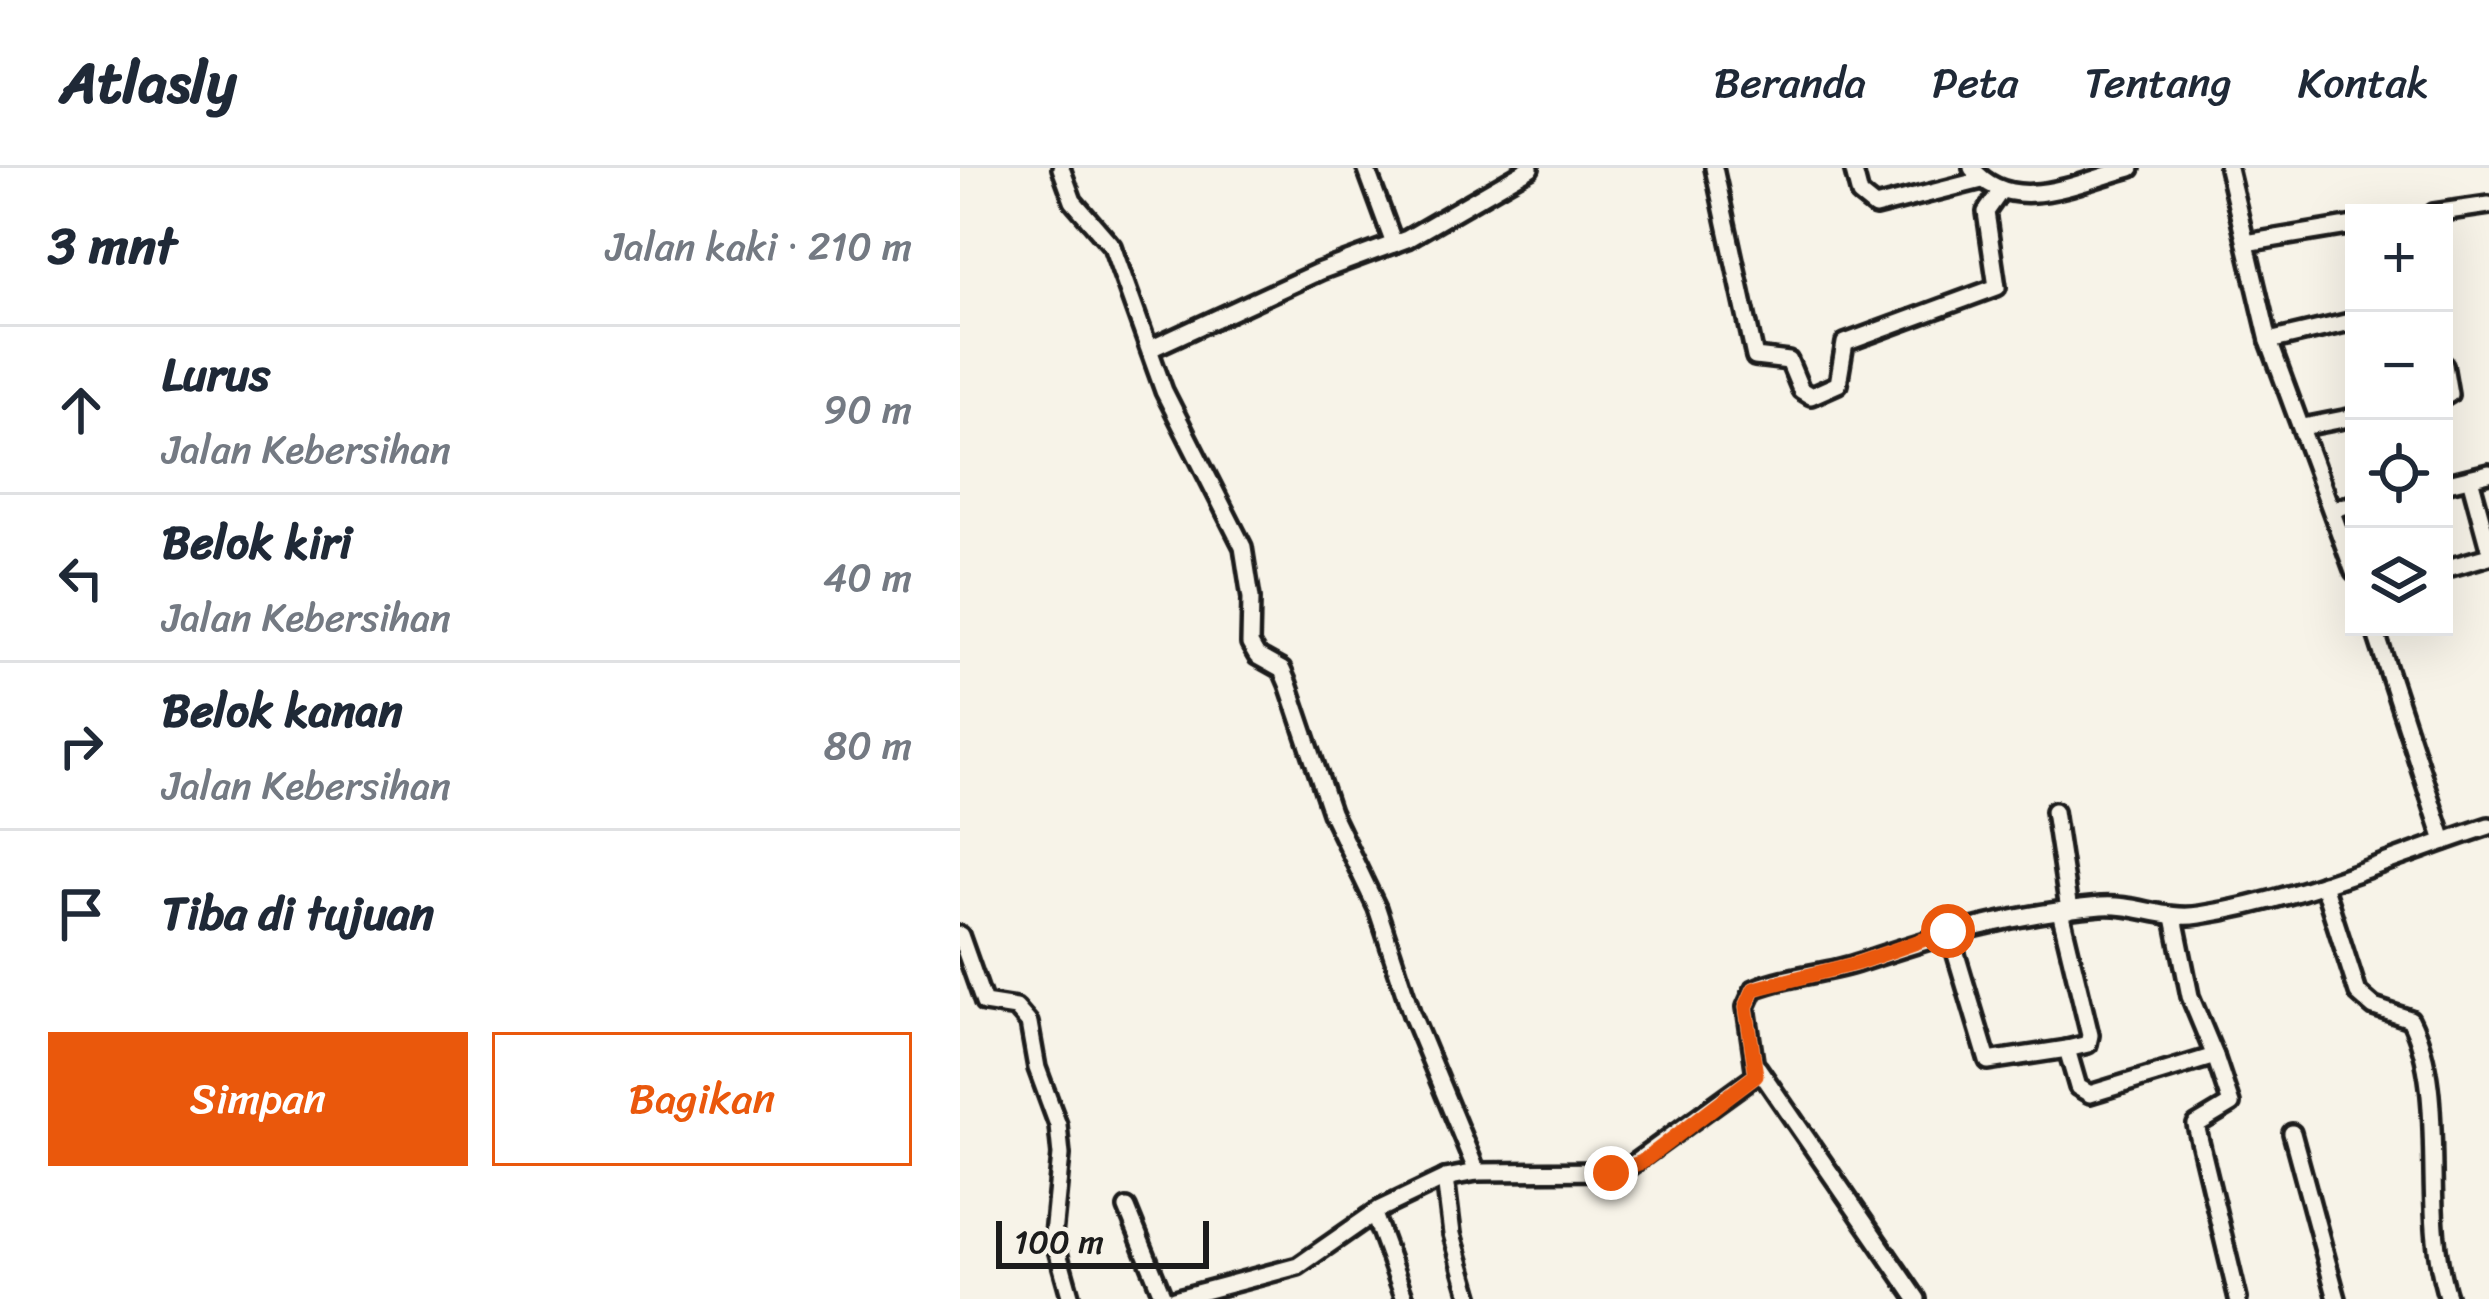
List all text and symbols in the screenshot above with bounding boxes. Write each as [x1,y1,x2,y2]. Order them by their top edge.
text: Atlasly [60,32,236,133]
text: Beranda [1714,46,1866,120]
text: Peta [1932,46,2018,120]
text: Tentang [2084,46,2232,120]
text: Kontak [2298,46,2429,120]
text: 3 mnt [48,201,176,291]
map controls [2345,204,2453,636]
button: + [2345,204,2453,312]
text: Jalan kaki · 210 m [606,212,912,281]
button: − [2345,312,2453,420]
text: Lurus [162,335,270,415]
text: 90 m [823,375,912,444]
icon: ahead [48,377,114,443]
text: Jalan Kebersihan [162,415,451,484]
button: locate [2345,420,2453,528]
text: Belok kiri [162,503,352,583]
button: layers [2345,528,2453,636]
text: 40 m [823,543,912,612]
icon: left [48,545,114,611]
text: Jalan Kebersihan [162,583,451,652]
text: Belok kanan [162,671,402,751]
text: 80 m [824,711,912,780]
icon: right [48,713,114,779]
text: Jalan Kebersihan [162,751,451,820]
text: Tiba di tujuan [162,874,434,954]
icon: arrive [48,881,114,947]
route start [1921,904,1975,958]
button: Simpan [48,1032,468,1166]
button: Bagikan [492,1032,912,1166]
route end [1584,1146,1638,1200]
text: 100 m [1014,1213,1104,1271]
scale bar [996,1215,1209,1268]

